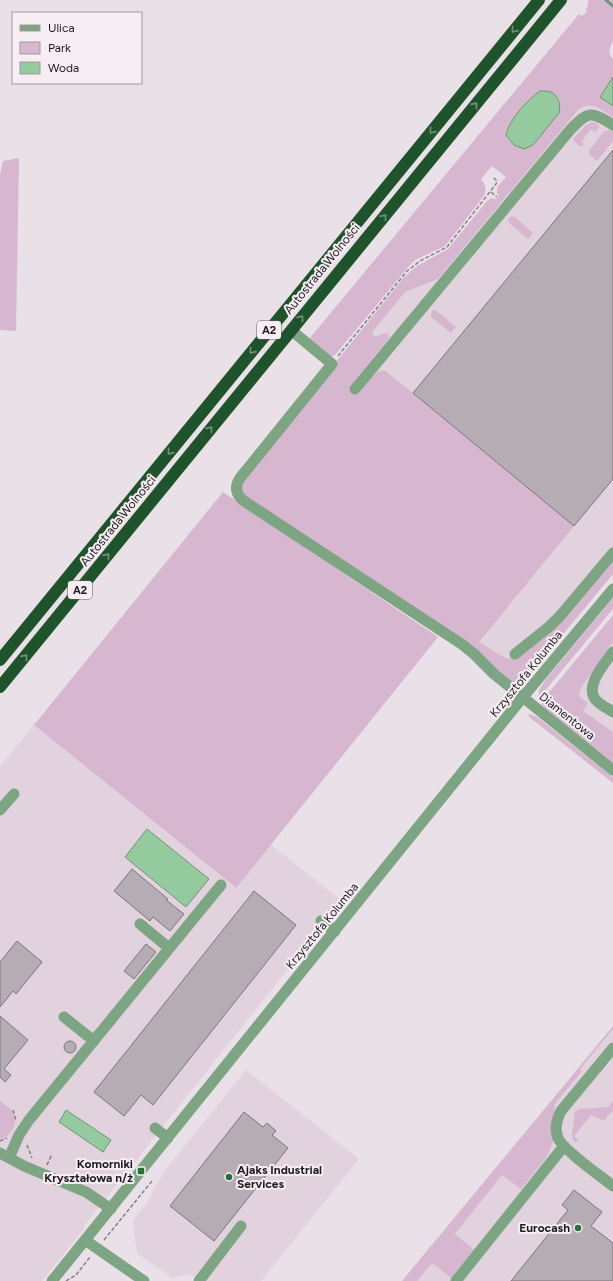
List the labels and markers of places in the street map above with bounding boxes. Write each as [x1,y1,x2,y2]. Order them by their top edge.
place label: Komorniki Kryształowa n/ż [44,1157,133,1185]
place label: Ajaks Industrial Services [237,1163,322,1191]
marker: Komorniki Kryształowa n/ż [136,1166,146,1176]
marker: Ajaks Industrial Services [224,1172,234,1182]
place label: Eurocash [519,1221,570,1235]
marker: Eurocash [573,1223,583,1233]

